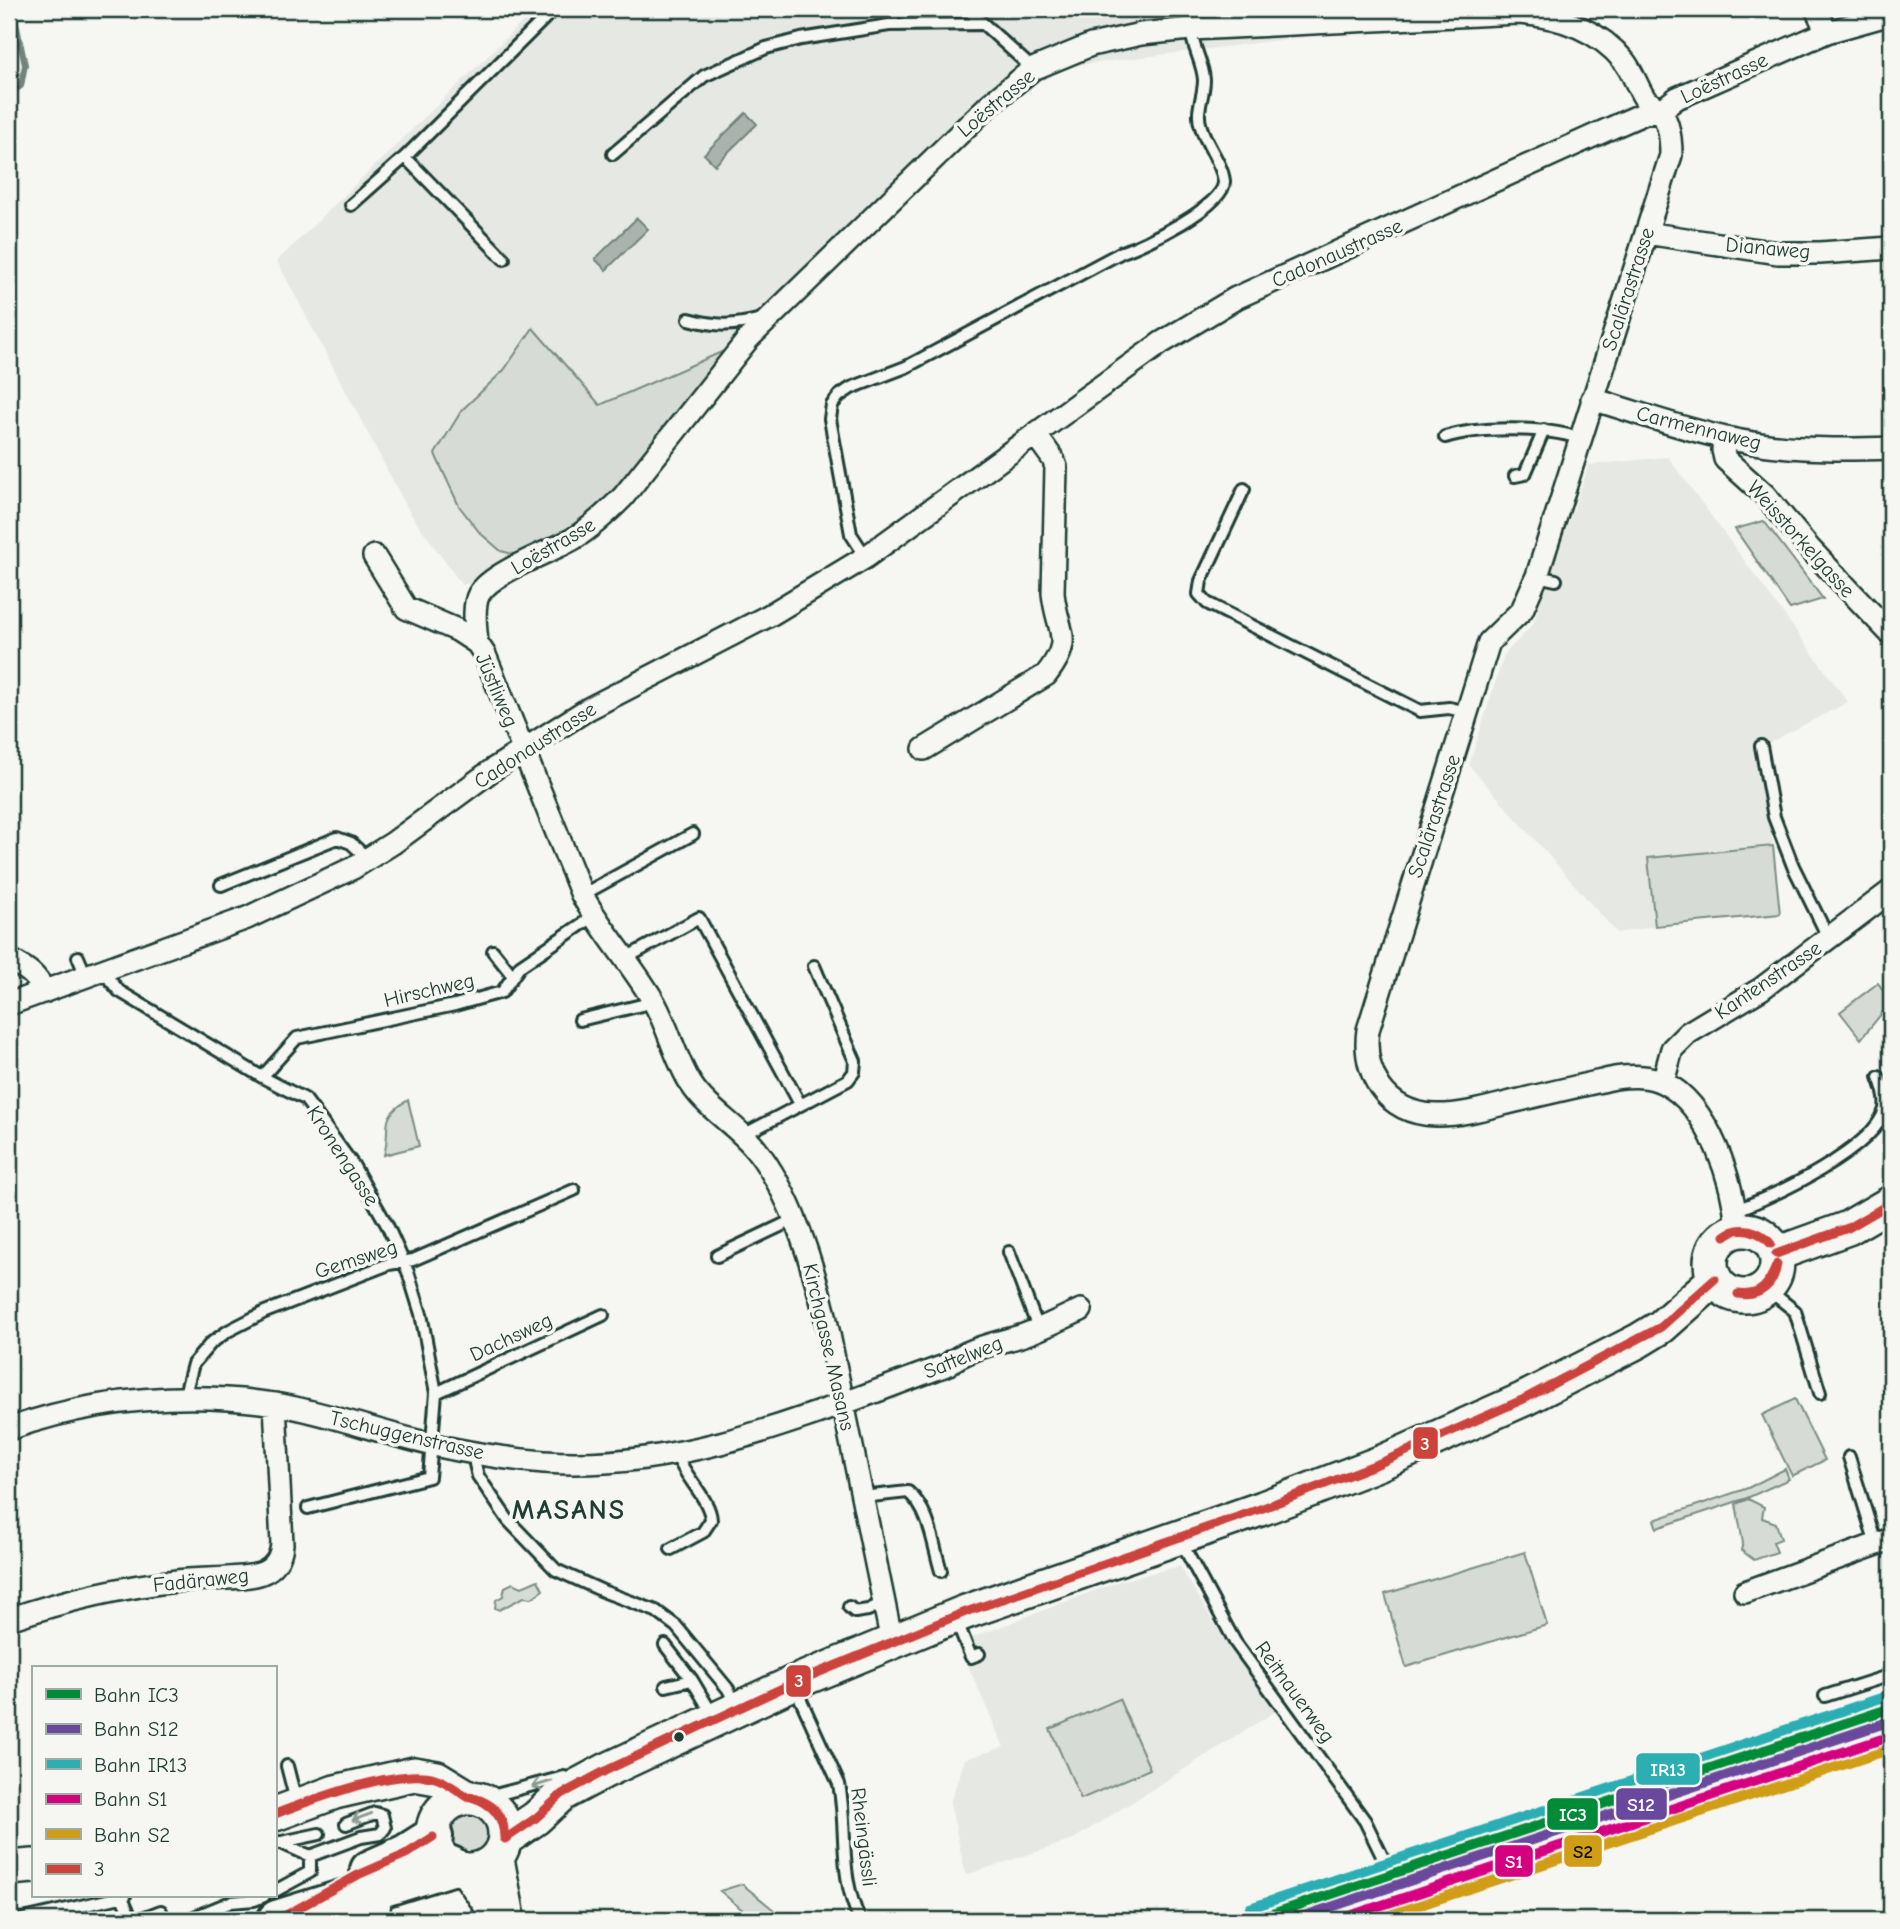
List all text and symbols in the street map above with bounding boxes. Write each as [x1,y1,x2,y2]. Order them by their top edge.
street label: Loëstrasse [1677,47,1771,109]
street label: Loëstrasse [953,64,1039,142]
street label: Cadonaustrasse [1268,213,1406,293]
street label: Scalärastrasse [1597,224,1659,354]
street label: Dianaweg [1725,232,1811,264]
street label: Carmennaweg [1634,401,1764,455]
street label: Weisstorkelgasse [1742,476,1860,602]
street label: Loëstrasse [507,512,599,580]
street label: Jüstliweg [471,649,523,731]
street label: Cadonaustrasse [470,697,600,793]
street label: Scalärastrasse [1403,751,1465,881]
street label: Kantenstrasse [1710,936,1826,1024]
street label: Hirschweg [381,968,477,1012]
street label: Kronengasse [302,1101,384,1211]
street label: Gemsweg [312,1234,400,1284]
street label: Kirchgasse Masans [798,1261,860,1433]
street label: Dachsweg [466,1308,556,1366]
street label: Sattelweg [920,1330,1006,1384]
street label: Tschuggenstrasse [328,1406,486,1464]
line badge: 3 [1412,1426,1439,1460]
text: 3 [1420,1433,1430,1455]
district label: MASANS [512,1494,626,1526]
street label: Fadäraweg [152,1563,250,1597]
street label: Reitnauerweg [1250,1637,1340,1747]
line badge: 3 [785,1664,812,1698]
legend [32,1666,276,1898]
text: 3 [794,1670,804,1692]
text: Bahn IC3 [94,1683,179,1707]
text: Bahn S12 [94,1717,179,1741]
unlabelled marker [672,1730,686,1744]
line badge: IR13 [1635,1752,1701,1786]
text: Bahn IR13 [94,1753,187,1777]
text: IR13 [1650,1759,1686,1781]
one-way arrow [531,1778,553,1791]
street label: Rheingässli [846,1786,882,1888]
text: Bahn S1 [94,1787,168,1811]
line badge: S12 [1615,1787,1668,1821]
text: S12 [1627,1794,1655,1816]
line badge: IC3 [1546,1797,1599,1831]
text: IC3 [1559,1804,1587,1826]
one-way arrow [352,1812,374,1825]
text: Bahn S2 [94,1823,170,1847]
line badge: S2 [1563,1834,1603,1868]
text: S2 [1573,1841,1593,1863]
line badge: S1 [1494,1844,1534,1878]
text: S1 [1505,1851,1523,1873]
text: 3 [94,1857,105,1881]

